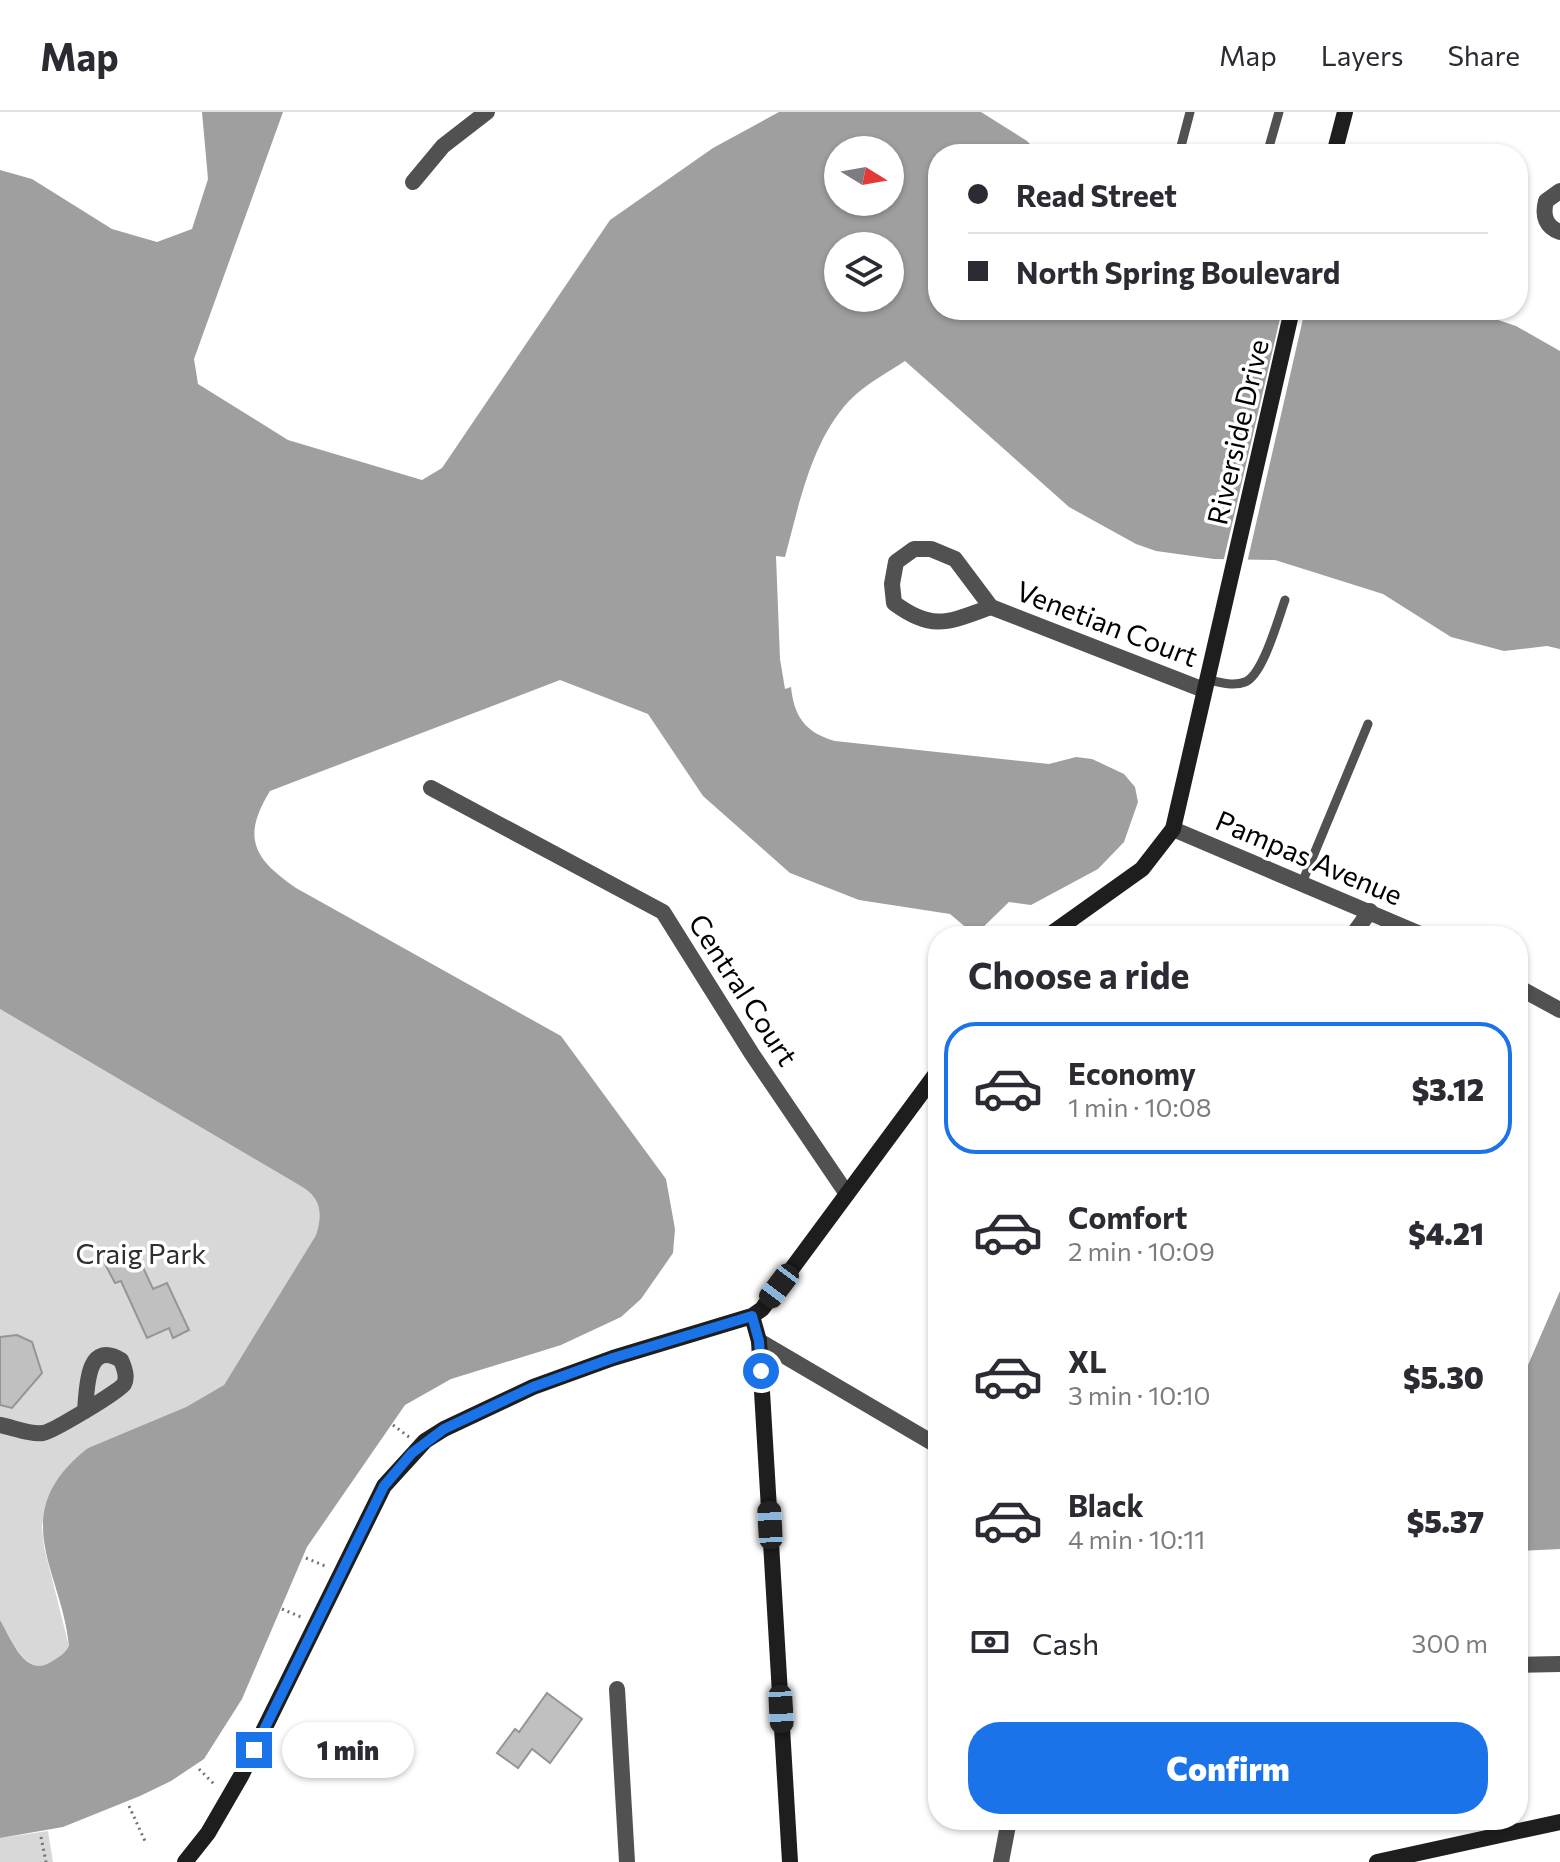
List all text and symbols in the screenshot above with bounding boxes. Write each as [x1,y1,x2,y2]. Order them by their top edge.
text: Map [40,32,119,79]
text: Map [1219,38,1277,72]
text: Layers [1321,38,1403,72]
text: Share [1447,38,1520,72]
north arrow [824,136,904,216]
map controls [824,136,904,312]
text: Read Street [1016,176,1177,213]
button: layers [824,232,904,312]
text: North Spring Boulevard [1016,253,1340,290]
street label: Riverside Drive [1199,336,1275,528]
street label: Venetian Court [1012,573,1203,673]
street label: Pampas Avenue [1211,802,1408,912]
street label: Central Court [682,907,805,1072]
text: Choose a ride [968,952,1189,996]
icon: car [972,1052,1044,1124]
text: Economy [1068,1054,1196,1091]
text: $3.12 [1412,1070,1484,1107]
text: 1 min · 10:08 [1068,1091,1211,1122]
icon: car [972,1196,1044,1268]
text: Comfort [1068,1198,1187,1235]
text: $4.21 [1408,1214,1484,1251]
text: 2 min · 10:09 [1068,1235,1215,1266]
park label: Craig Park [75,1236,207,1270]
car [755,1260,803,1312]
icon: car [972,1340,1044,1412]
text: XL [1068,1342,1107,1379]
route start [743,1353,779,1389]
text: $5.30 [1403,1358,1484,1395]
text: 3 min · 10:10 [1068,1379,1210,1410]
icon: car [972,1484,1044,1556]
text: Black [1068,1486,1144,1523]
car [757,1500,783,1550]
text: $5.37 [1407,1502,1484,1539]
text: 4 min · 10:11 [1068,1523,1205,1554]
icon: cash [968,1620,1012,1664]
text: Cash [1032,1624,1099,1661]
text: 300 m [1412,1627,1488,1658]
car [768,1684,794,1734]
callout: 1 min [282,1722,414,1778]
button: Confirm [968,1722,1488,1814]
route end [236,1732,272,1768]
text: 1 min [317,1734,379,1765]

